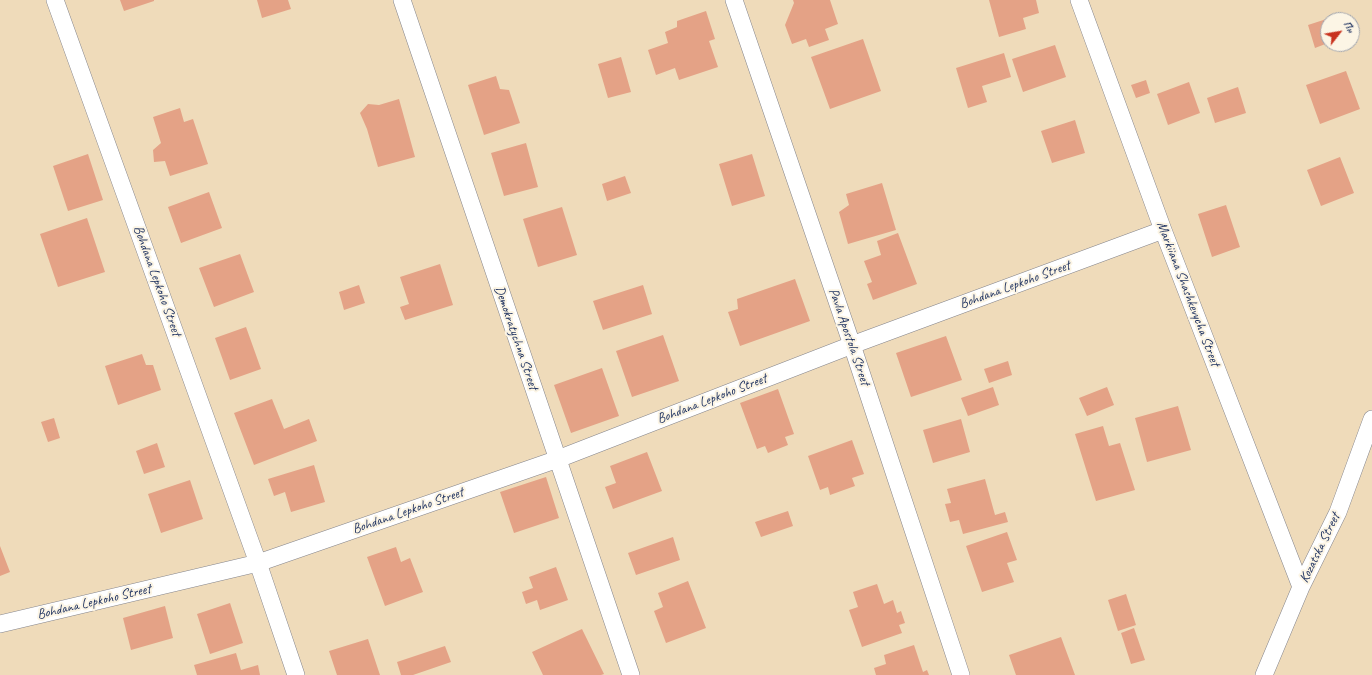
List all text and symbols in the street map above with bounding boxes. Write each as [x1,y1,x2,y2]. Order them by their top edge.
north arrow [1320,12,1360,52]
text: Пн [1340,18,1358,35]
street label: Markiiana Shashkevycha Street [1153,219,1223,369]
street label: Bohdana Lepkoho Street [129,223,185,339]
street label: Bohdana Lepkoho Street [957,257,1073,313]
street label: Demokratychna Street [490,284,542,392]
street label: Pavla Apostola Street [825,286,873,388]
street label: Bohdana Lepkoho Street [655,370,769,428]
street label: Bohdana Lepkoho Street [350,484,466,538]
street label: Kozatska Street [1296,510,1344,586]
street label: Bohdana Lepkoho Street [35,581,153,623]

